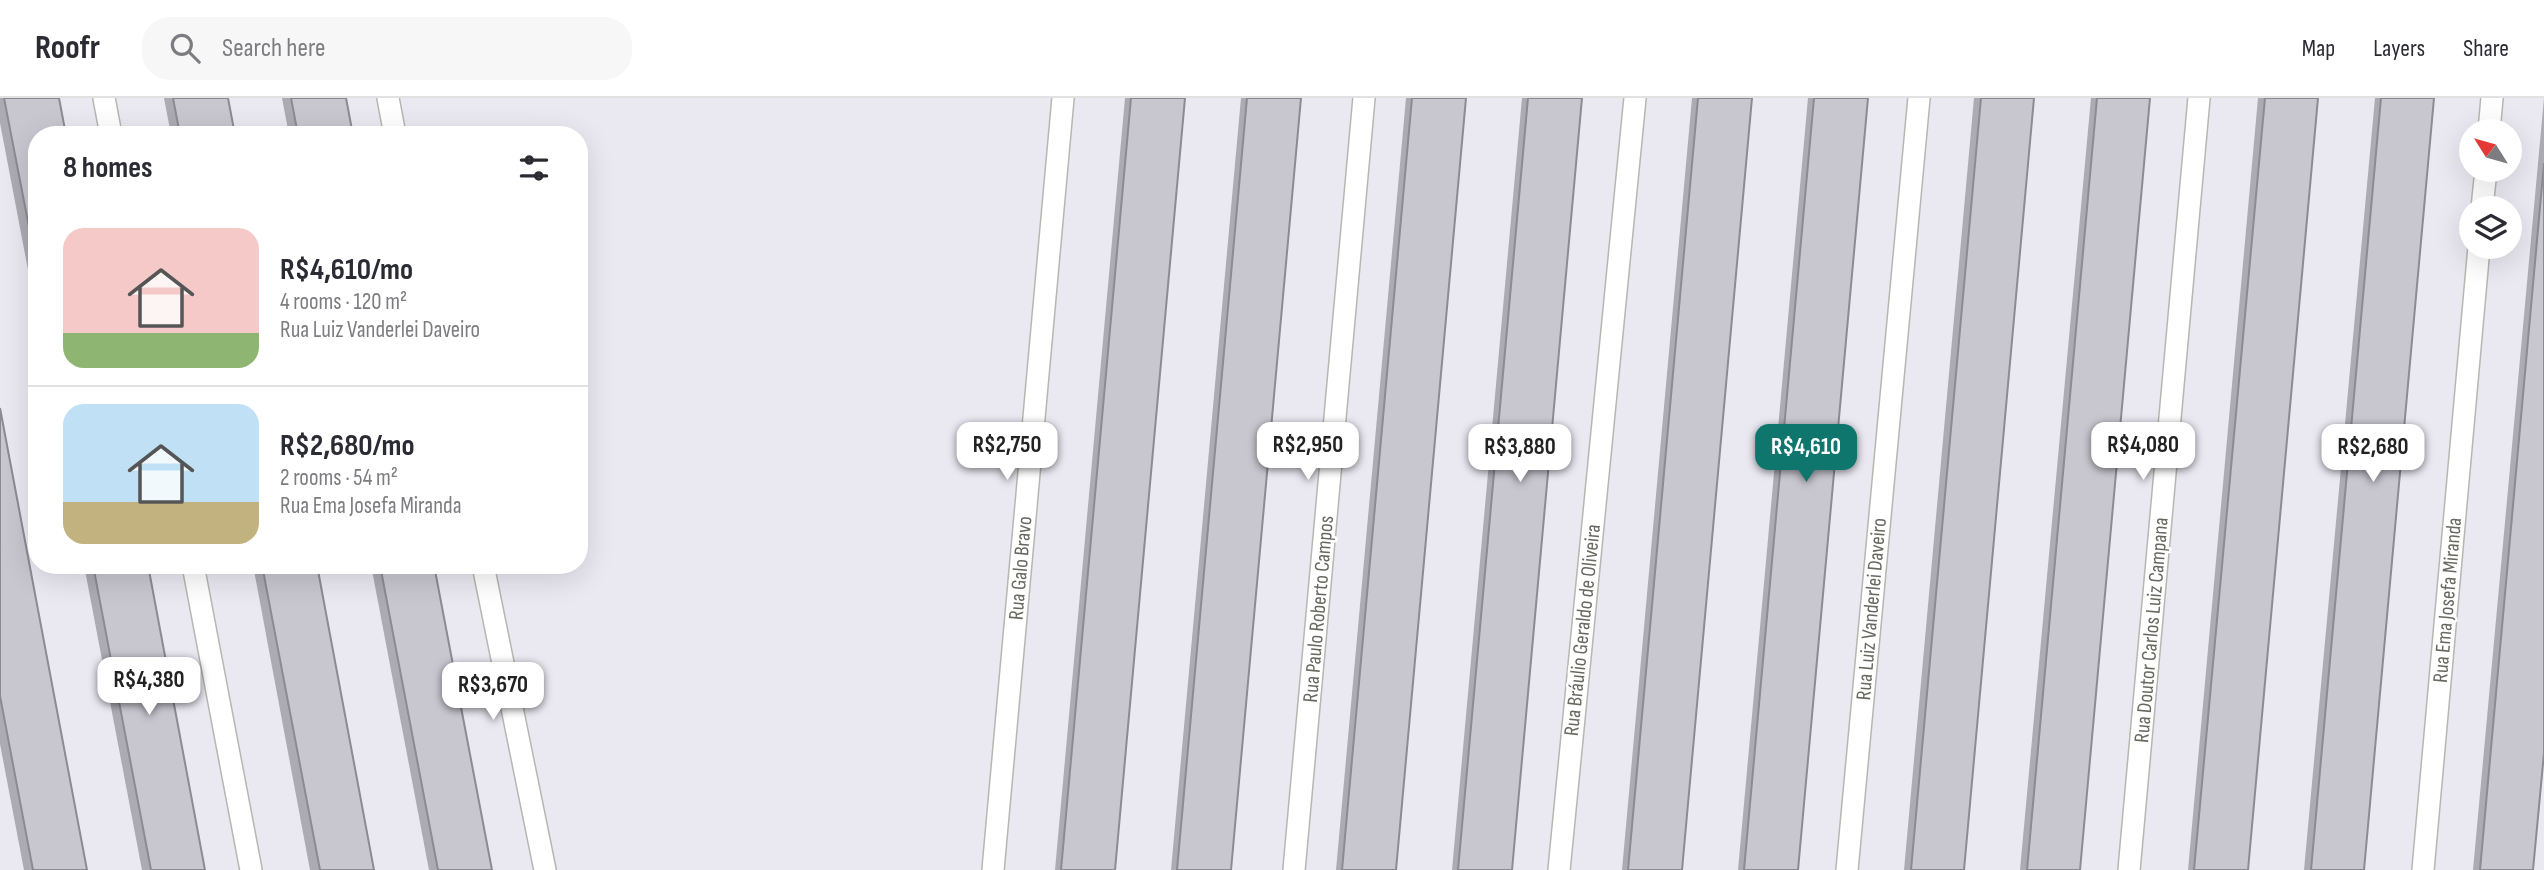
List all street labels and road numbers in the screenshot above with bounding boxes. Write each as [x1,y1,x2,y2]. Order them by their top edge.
street label: Rua Galo Bravo [1004,515,1037,621]
street label: Rua Paulo Roberto Campos [1298,515,1339,704]
street label: Rua Doutor Carlos Luiz Campana [2129,516,2174,744]
street label: Rua Ema Josefa Miranda [2428,516,2467,684]
street label: Rua Luiz Vanderlei Daveiro [1851,517,1892,701]
street label: Rua Bráulio Geraldo de Oliveira [1559,523,1606,737]

